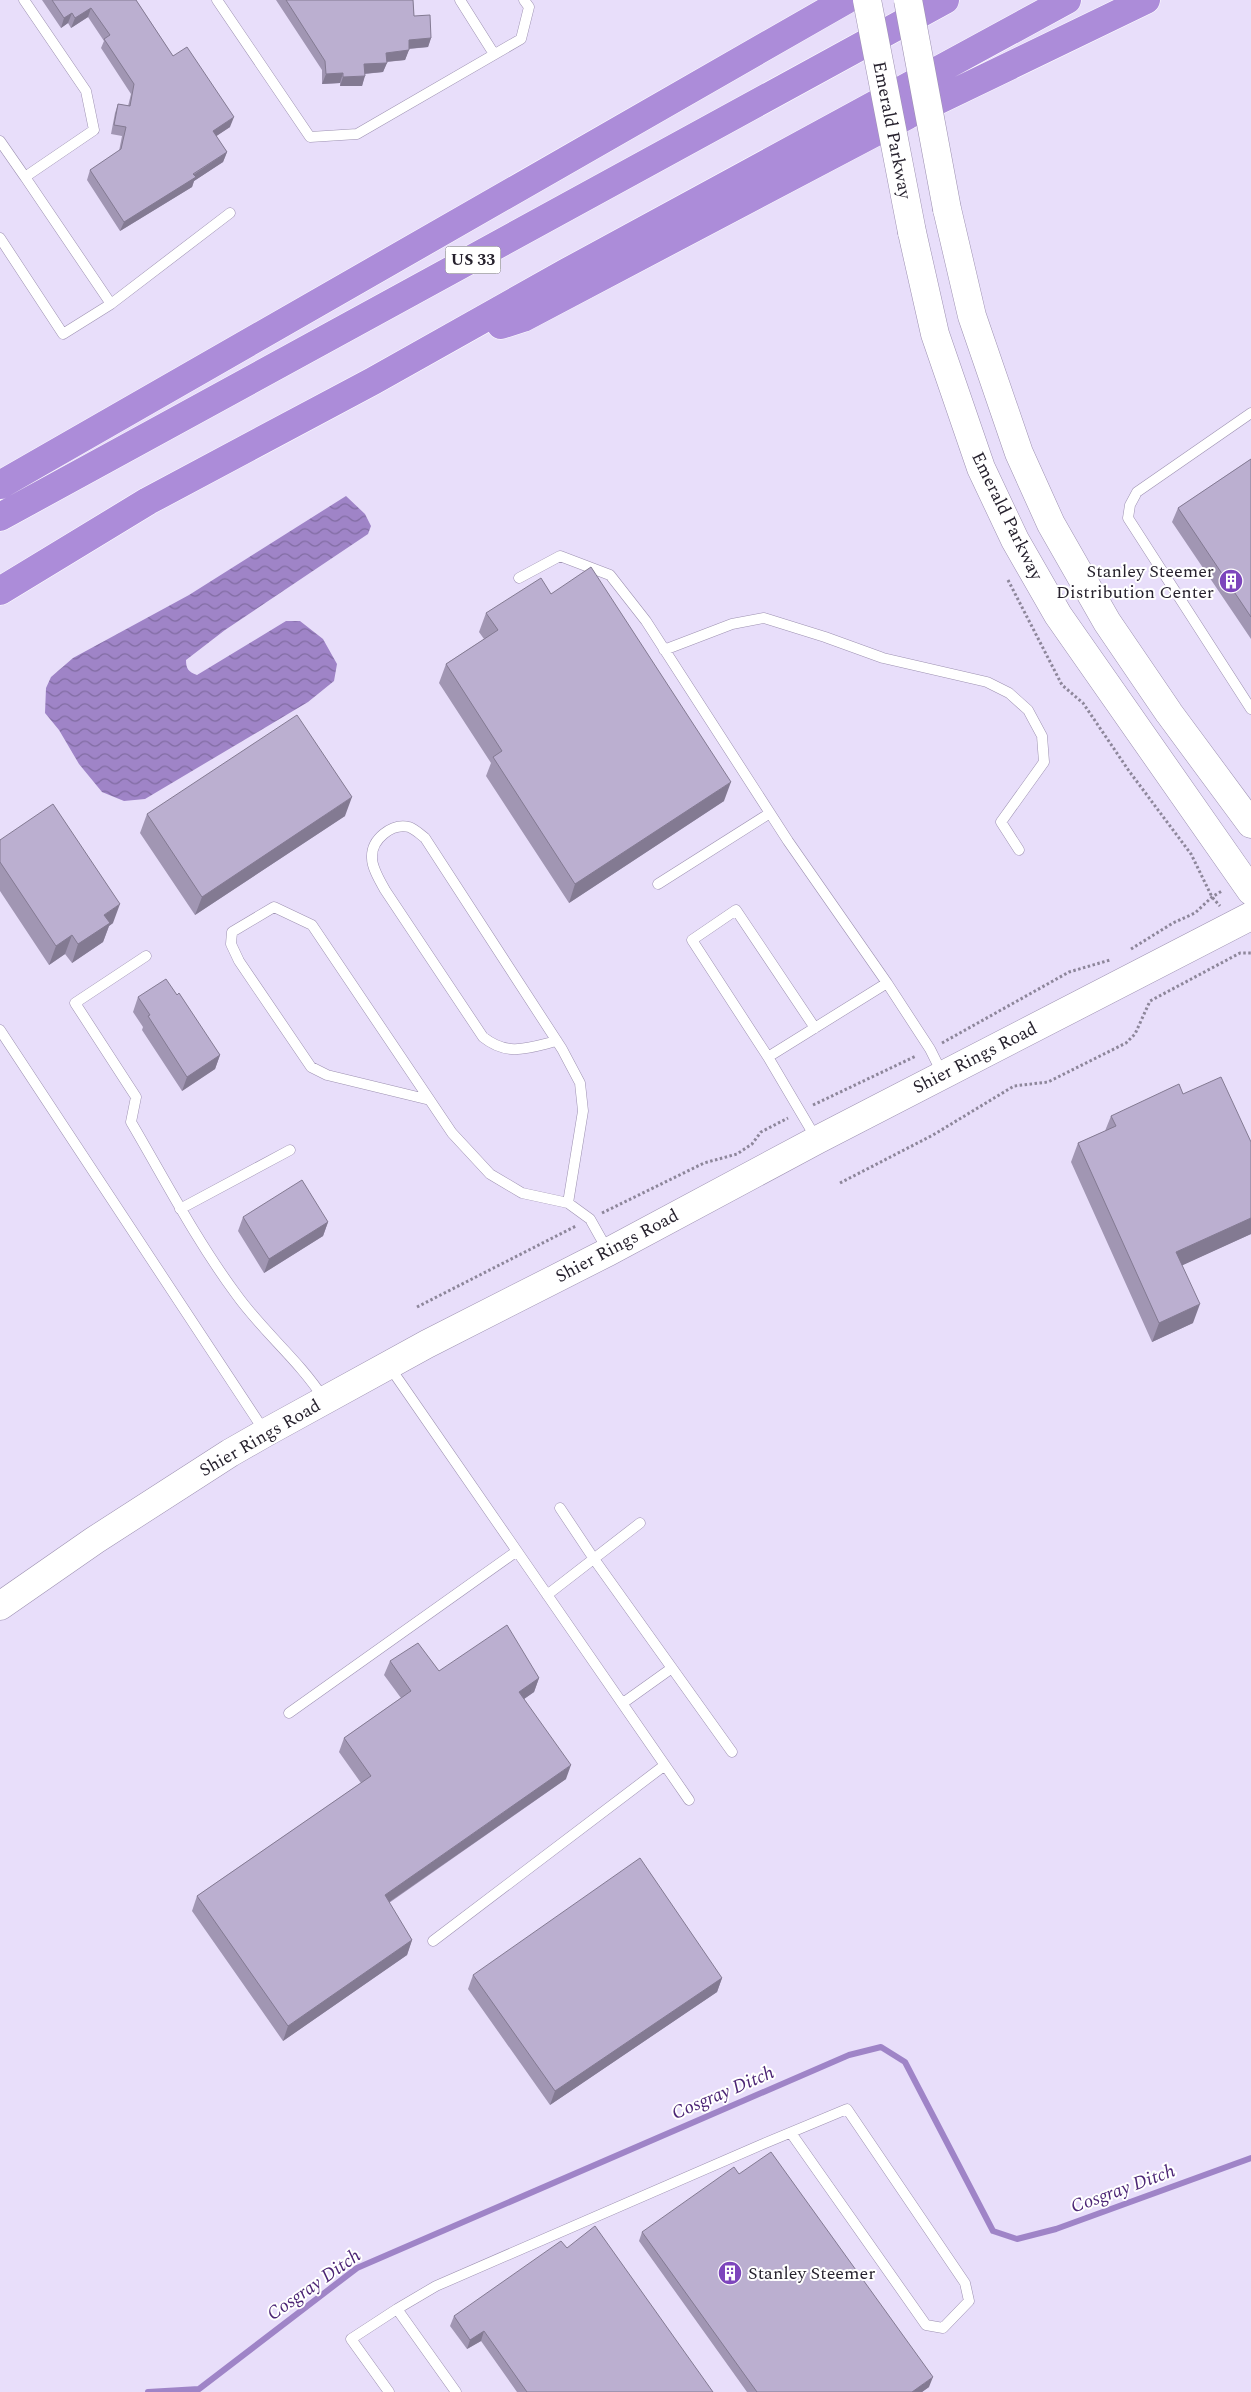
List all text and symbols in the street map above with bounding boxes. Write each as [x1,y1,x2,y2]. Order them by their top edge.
street label: Emerald Parkway [865,59,919,203]
road number: US 33 [446,246,500,274]
street label: Emerald Parkway [964,447,1050,586]
place label: Stanley Steemer Distribution Center [1056,558,1214,606]
building icon: Stanley Steemer Distribution Center [1218,568,1244,594]
street label: Shier Rings Road [908,1015,1042,1101]
street label: Shier Rings Road [550,1202,684,1290]
street label: Shier Rings Road [194,1392,326,1484]
water label: Cosgray Ditch [667,2058,779,2128]
water label: Cosgray Ditch [1067,2157,1179,2221]
water label: Cosgray Ditch [261,2242,367,2328]
building icon: Stanley Steemer [717,2260,743,2286]
place label: Stanley Steemer [748,2260,875,2287]

